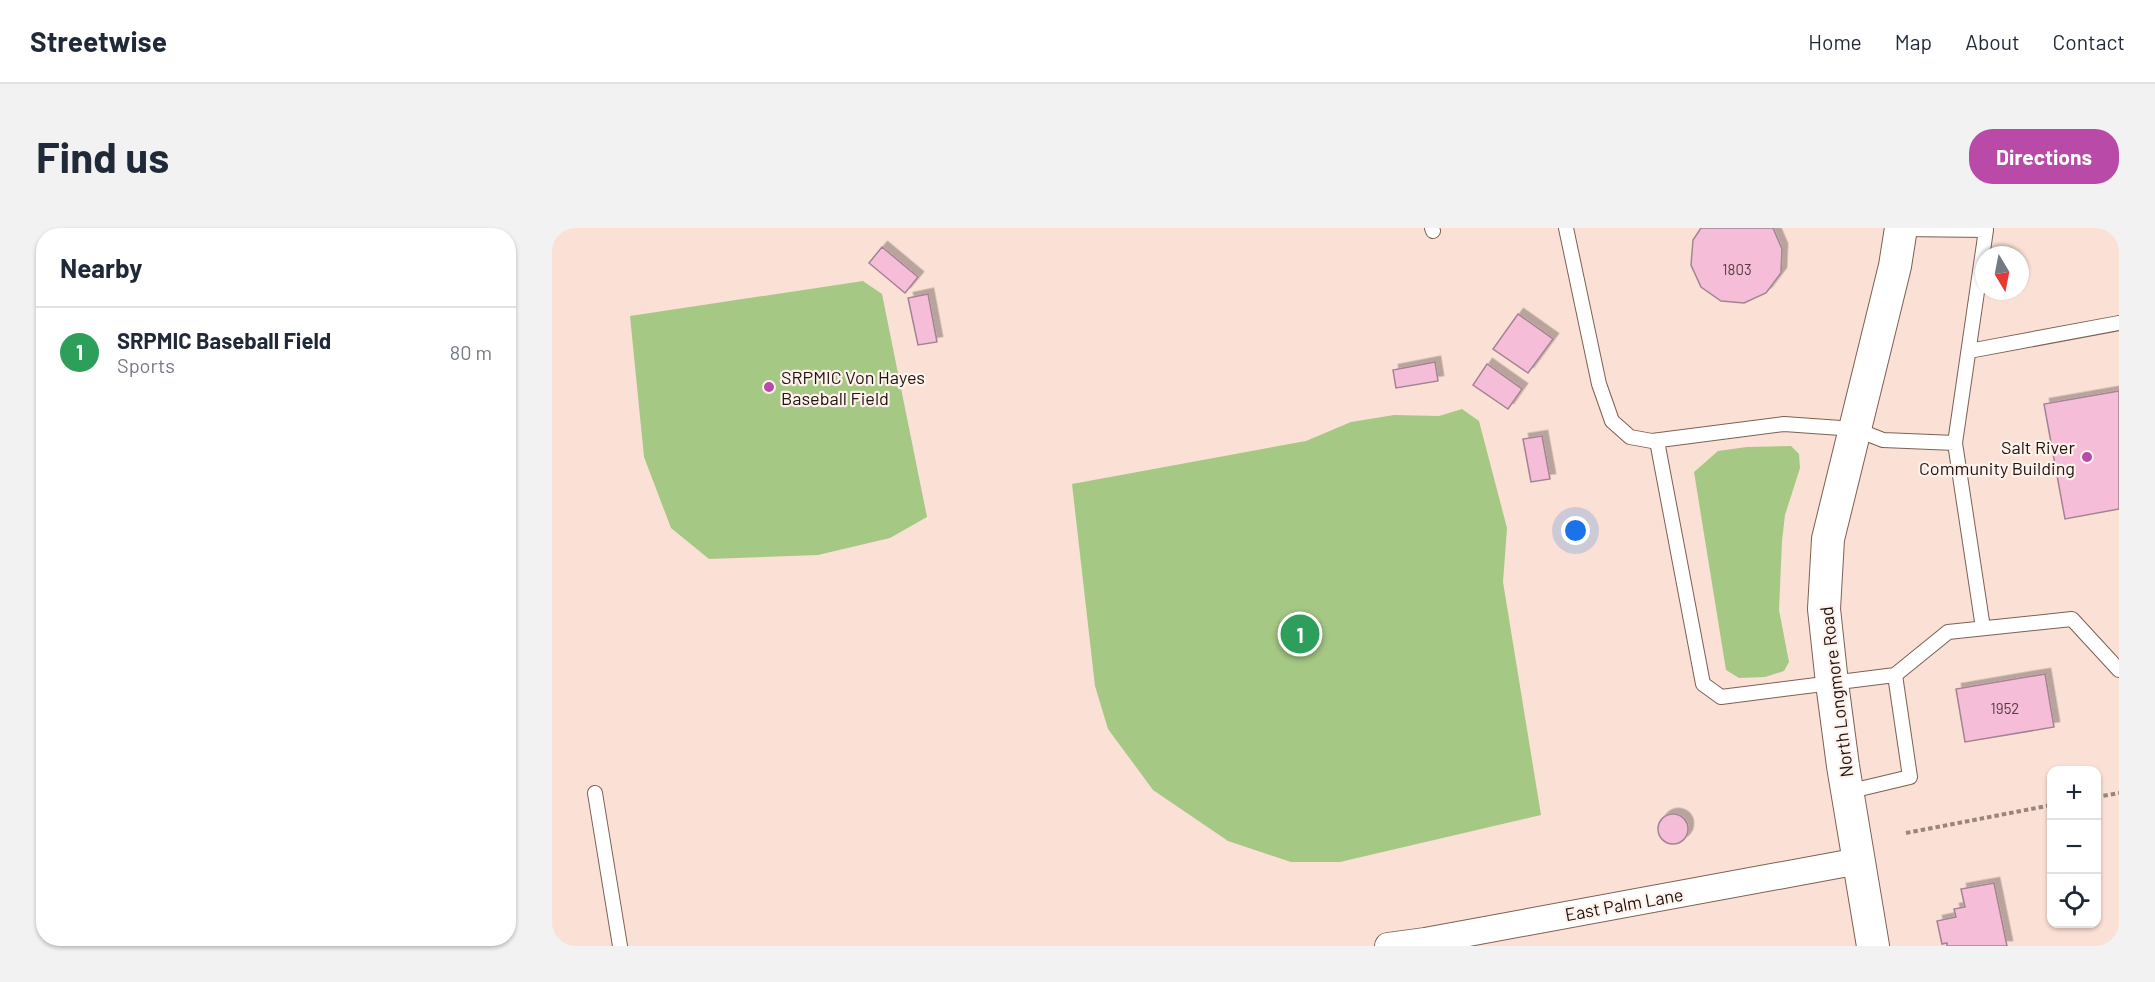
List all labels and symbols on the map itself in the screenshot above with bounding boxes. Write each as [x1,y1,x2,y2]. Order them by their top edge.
north arrow [1975,246,2029,300]
house number: 1803 [1722,260,1752,278]
place label: SRPMIC Von Hayes Baseball Field [781,366,925,409]
marker: SRPMIC Von Hayes Baseball Field [762,380,776,394]
place label: Salt River Community Building [1919,436,2075,479]
marker: Salt River Community Building [2080,450,2094,464]
your location [1561,516,1590,545]
street label: North Longmore Road [1815,605,1857,779]
pin: 1 [1280,612,1320,656]
house number: 1952 [1991,699,2019,717]
street label: East Palm Lane [1563,883,1685,925]

